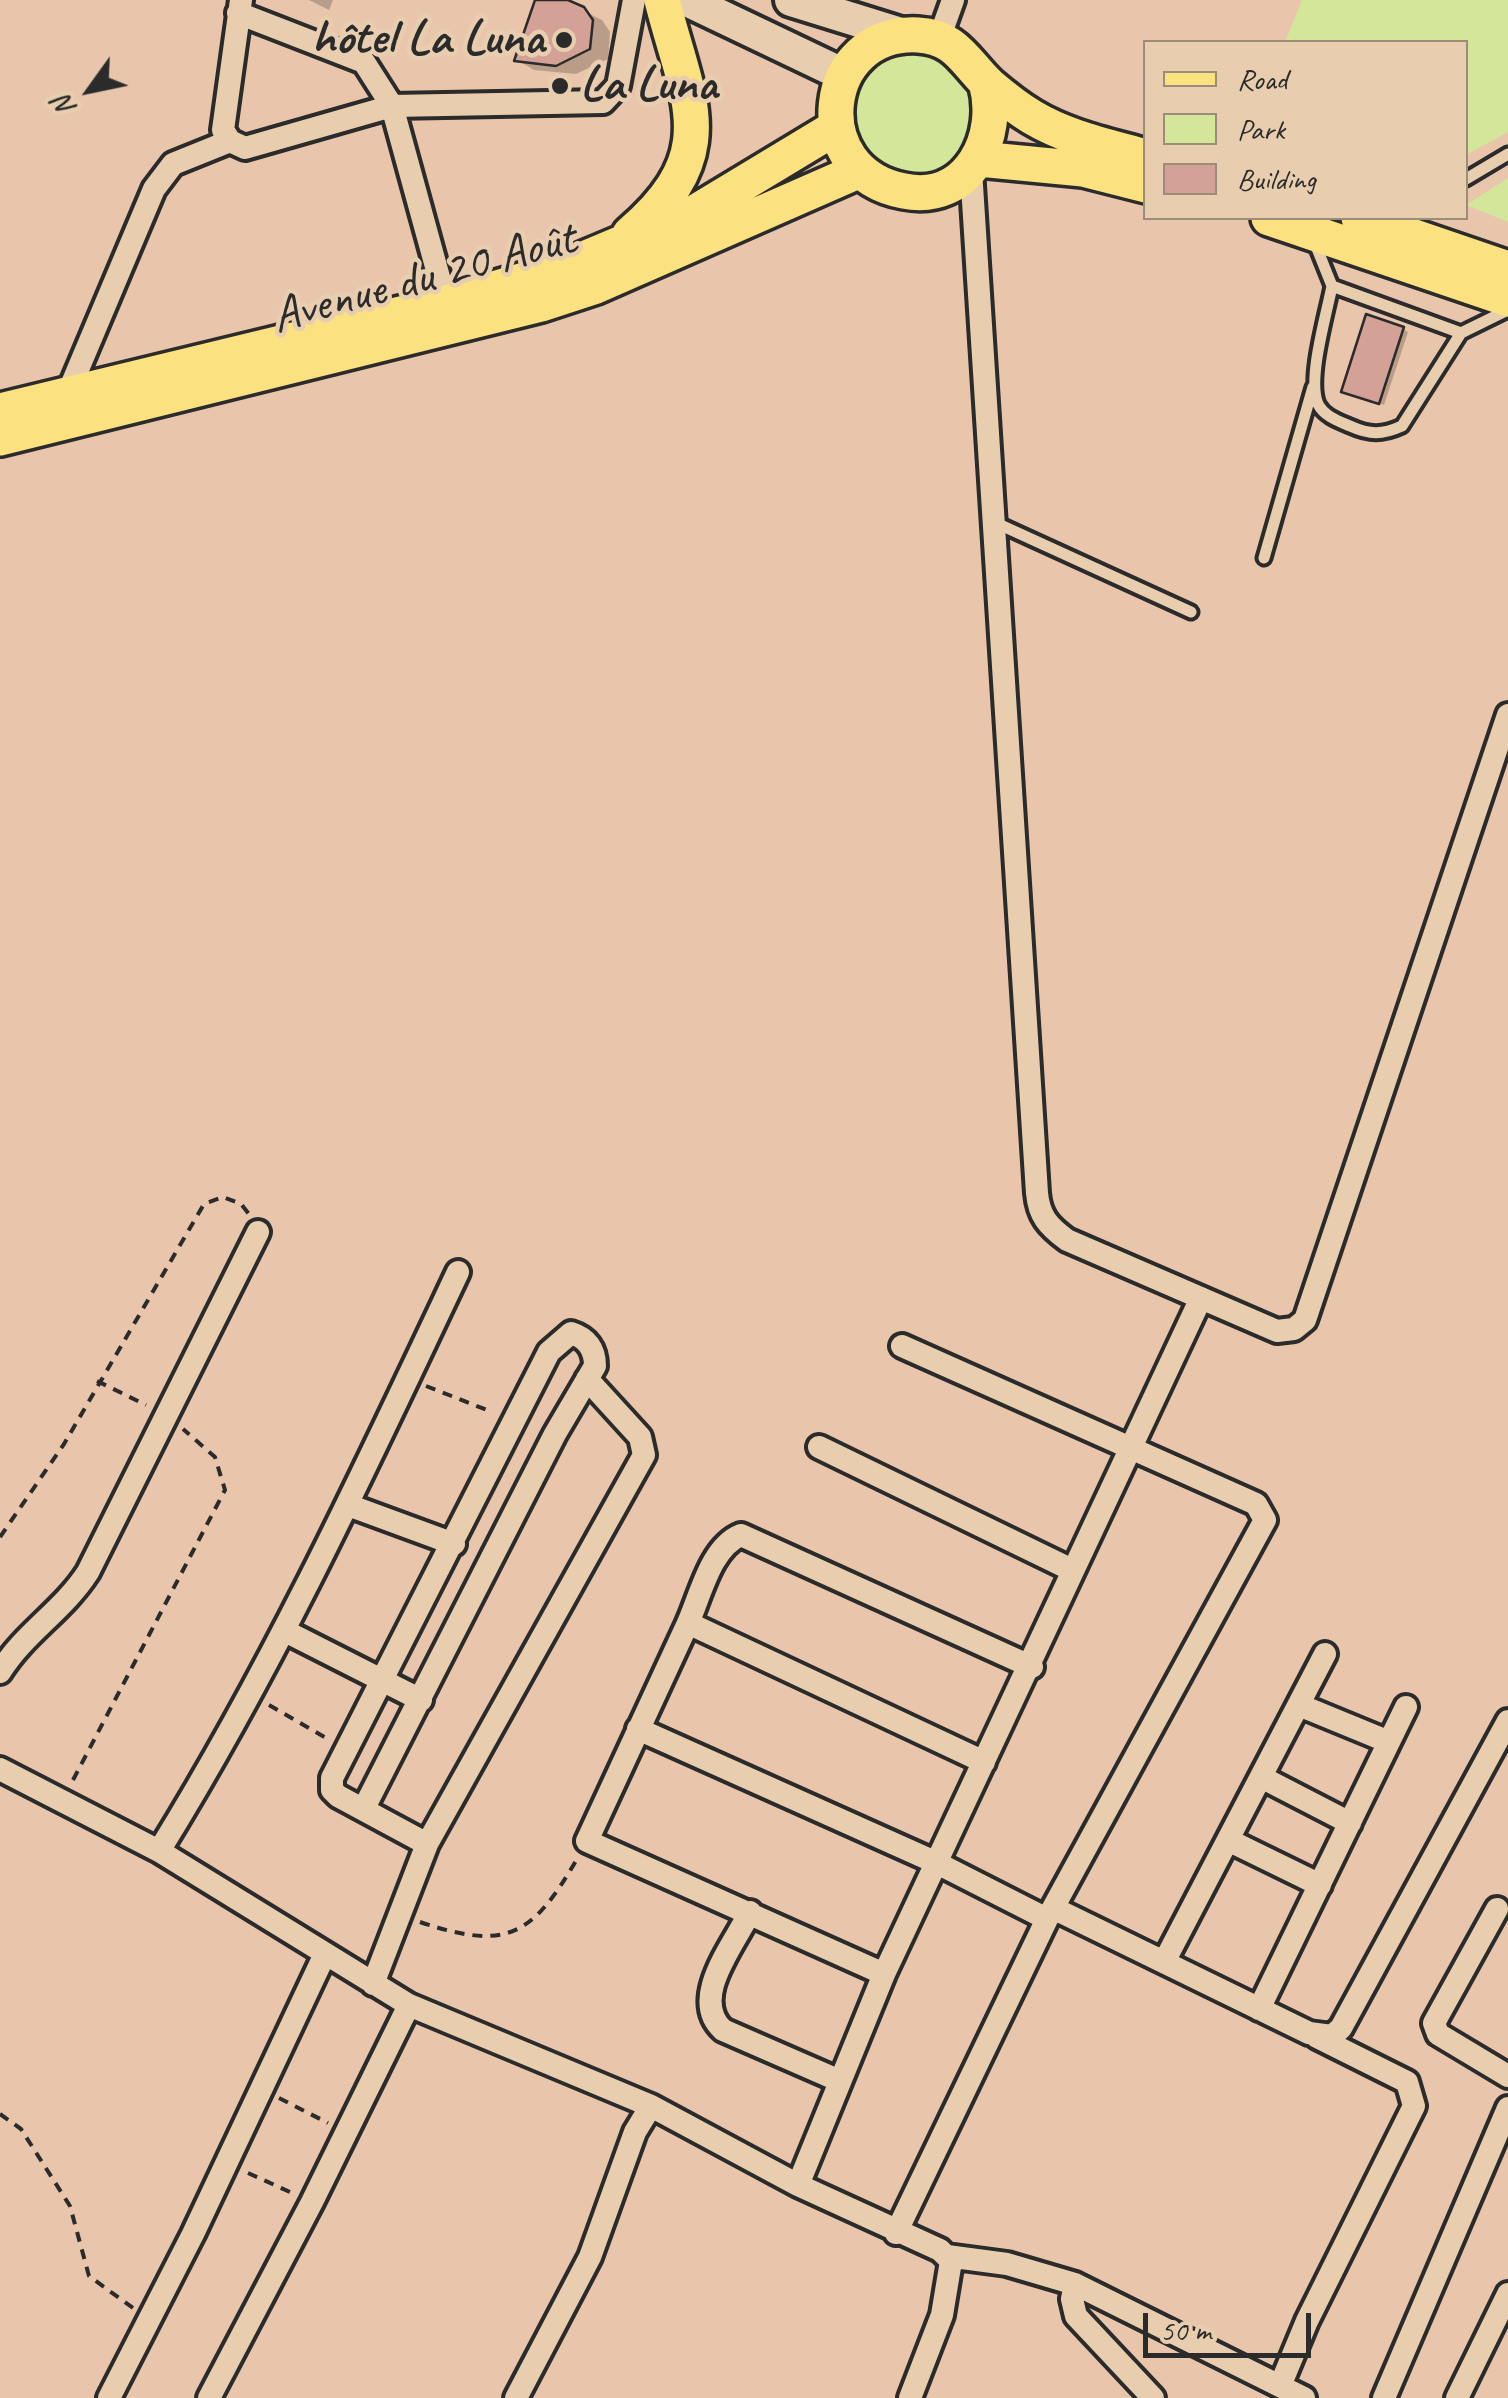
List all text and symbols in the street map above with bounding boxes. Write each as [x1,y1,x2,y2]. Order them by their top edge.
place label: hôtel La Luna [312,10,544,70]
marker: hôtel La Luna [553,29,575,51]
north arrow [40,40,140,140]
legend [1143,40,1468,220]
place label: La Luna [580,56,717,116]
text: Road [1237,60,1287,98]
marker: La Luna [549,75,571,97]
text: N [45,90,84,123]
text: Park [1237,110,1285,148]
text: Building [1237,160,1316,198]
street label: Avenue du 20 Août [266,210,582,348]
scale bar [1148,2293,1316,2355]
text: 50 m [1160,2311,1211,2349]

